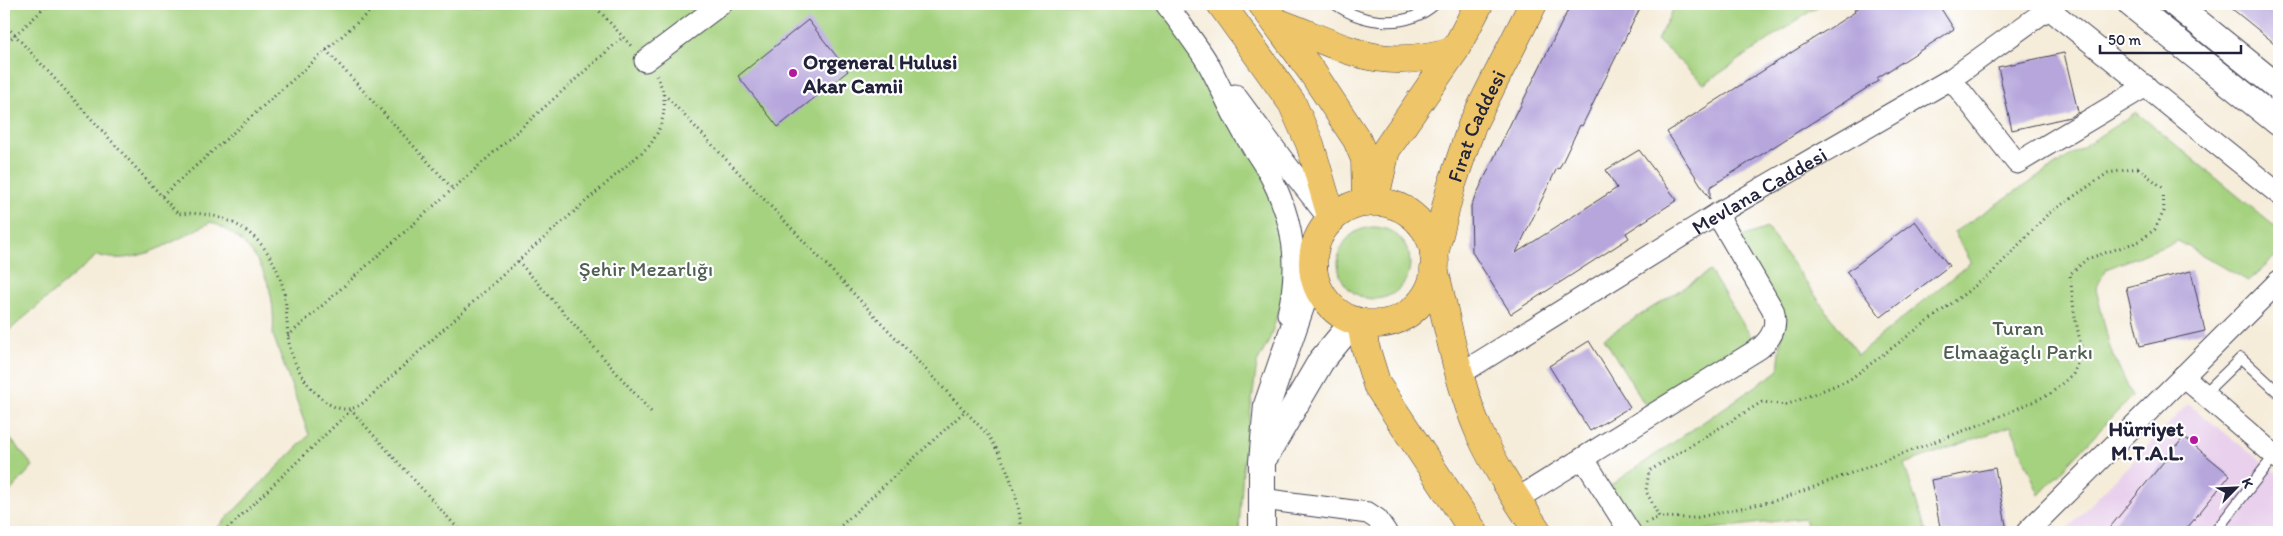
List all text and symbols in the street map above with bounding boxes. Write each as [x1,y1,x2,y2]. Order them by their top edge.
scale bar [2100,22,2242,54]
text: 50 m [2108,31,2141,49]
place label: Orgeneral Hulusi Akar Camii [802,49,957,98]
street label: Fırat Caddesi [1441,66,1510,185]
marker: Orgeneral Hulusi Akar Camii [787,67,799,79]
street label: Mevlana Caddesi [1687,141,1831,239]
park label: Şehir Mezarlığı [579,256,713,281]
park label: Turan Elmaağaçlı Parkı [1943,315,2093,364]
place label: Hürriyet M.T.A.L. [2108,416,2184,465]
marker: Hürriyet M.T.A.L. [2188,434,2200,446]
north arrow [2210,464,2260,514]
text: K [2238,475,2257,491]

